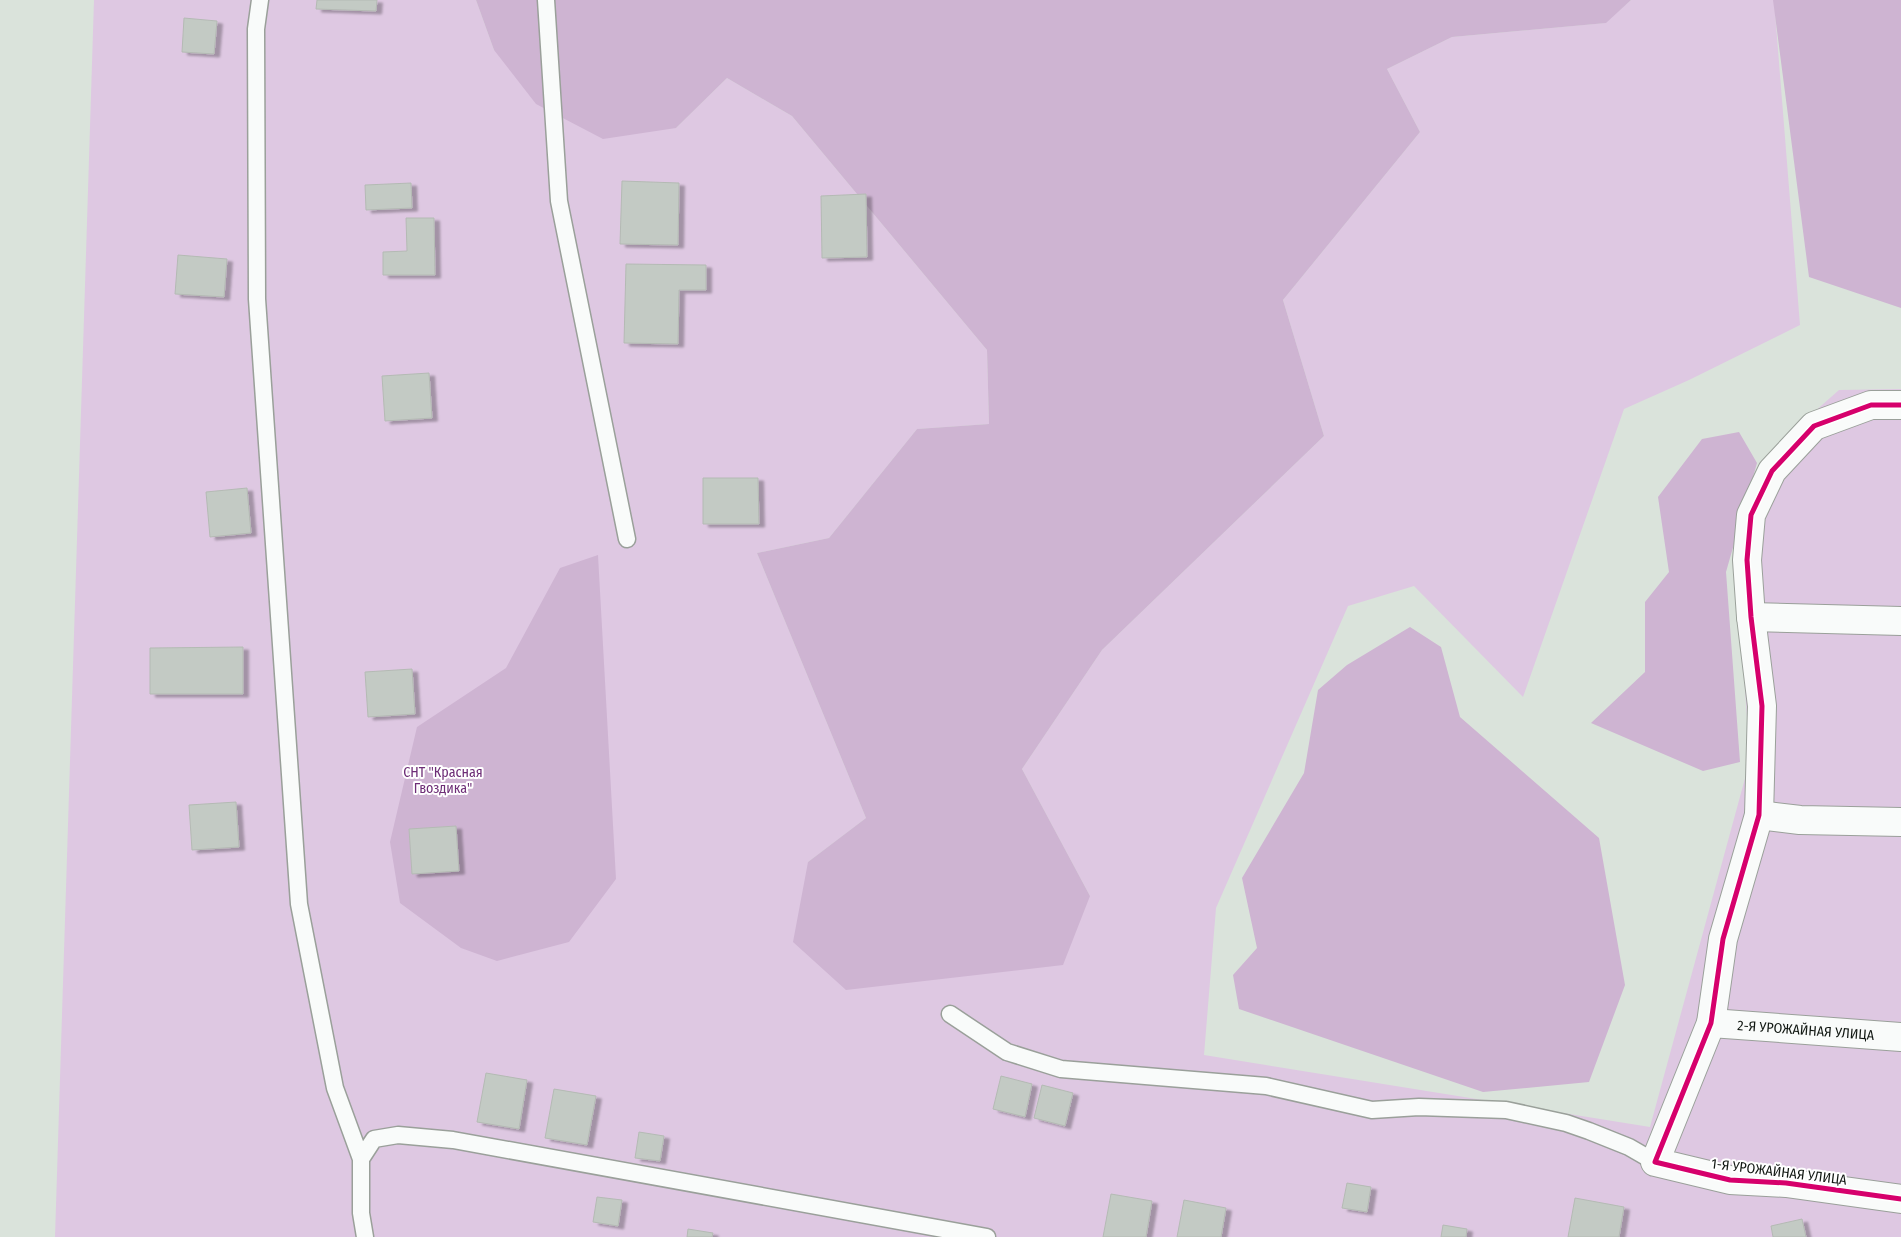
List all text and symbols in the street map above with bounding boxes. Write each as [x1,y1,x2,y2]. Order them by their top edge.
park label: СНТ "Красная Гвоздика" [403,764,483,797]
street label: 2-Я УРОЖАЙНАЯ УЛИЦА [1737,1016,1875,1044]
street label: 1-Я УРОЖАЙНАЯ УЛИЦА [1710,1155,1848,1189]

